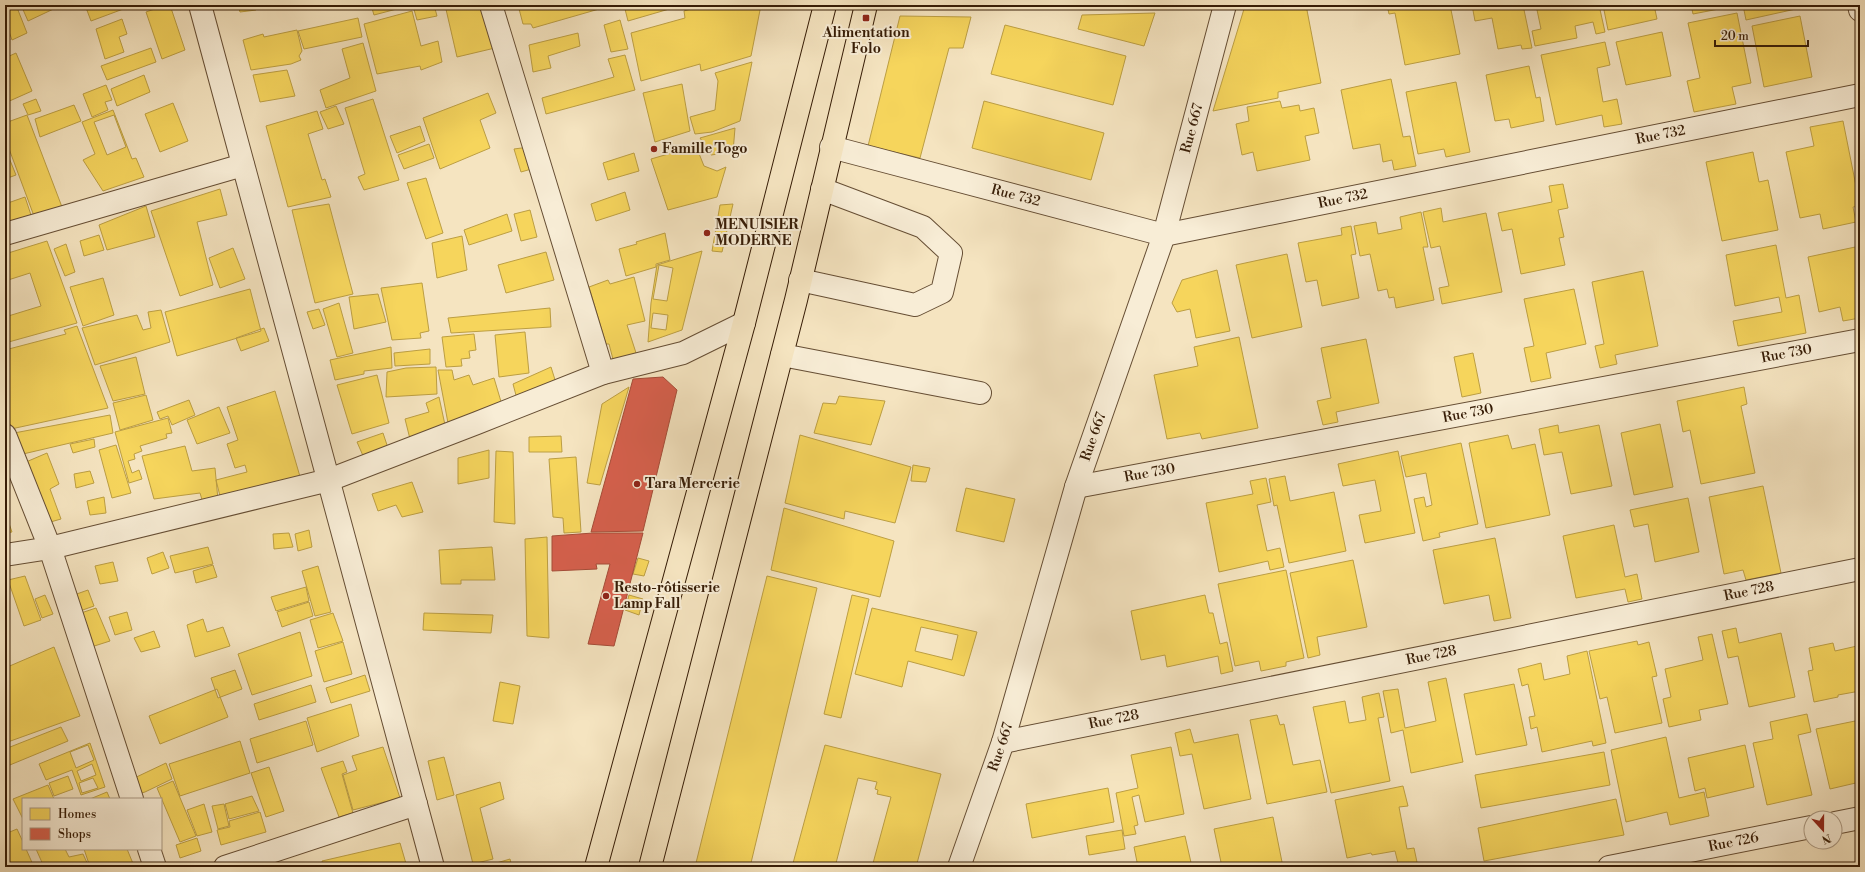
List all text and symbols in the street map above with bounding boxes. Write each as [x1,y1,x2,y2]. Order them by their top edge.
marker: Alimentation Folo [861,13,871,23]
scale bar [1715,22,1808,48]
place label: Alimentation Folo [821,24,910,58]
text: 20 m [1721,29,1749,44]
street label: Rue 667 [1177,101,1208,155]
street label: Rue 732 [1634,121,1687,149]
place label: Famille Togo [662,140,748,158]
marker: Famille Togo [649,144,659,154]
street label: Rue 732 [989,181,1042,211]
street label: Rue 732 [1317,185,1369,213]
place label: MENUISIER MODERNE [715,216,799,250]
marker: MENUISIER MODERNE [702,228,712,238]
street label: Rue 730 [1760,340,1814,367]
street label: Rue 730 [1441,400,1495,427]
street label: Rue 667 [1077,410,1110,464]
street label: Rue 730 [1123,460,1177,487]
place label: Tara Mercerie [645,475,741,493]
marker: Tara Mercerie [632,479,642,489]
street label: Rue 728 [1722,578,1776,605]
place label: Resto-rôtisserie Lamp Fall [614,579,721,613]
marker: Resto-rôtisserie Lamp Fall [601,591,611,601]
street label: Rue 728 [1405,642,1458,669]
street label: Rue 728 [1087,706,1141,734]
street label: Rue 667 [984,720,1017,774]
legend [22,798,162,850]
text: Homes [58,807,96,822]
north arrow [1803,810,1843,850]
text: Shops [58,827,91,842]
street label: Rue 726 [1707,828,1761,856]
text: N [1819,830,1833,847]

